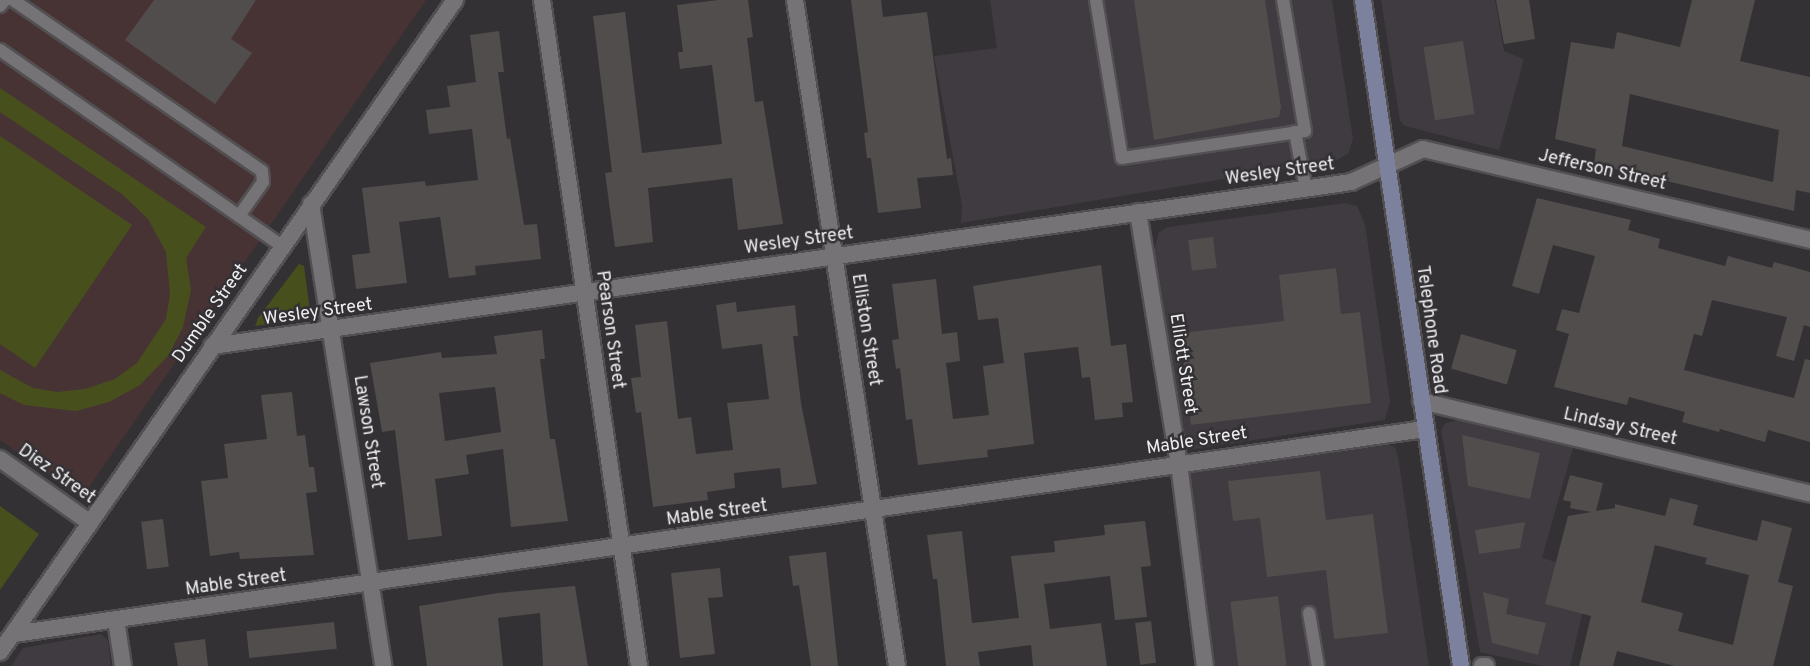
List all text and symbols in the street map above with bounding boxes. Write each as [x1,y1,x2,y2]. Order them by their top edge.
street label: Jefferson Street [1536,146,1668,196]
street label: Wesley Street [1224,155,1336,191]
street label: Wesley Street [743,224,855,260]
street label: Dumble Street [169,260,253,368]
street label: Telephone Road [1410,264,1450,396]
street label: Pearson Street [590,269,628,391]
street label: Elliston Street [845,272,885,388]
street label: Wesley Street [262,295,374,331]
street label: Elliott Street [1163,312,1201,416]
street label: Lawson Street [347,374,387,490]
street label: Lindsay Street [1561,404,1679,452]
street label: Mable Street [1145,423,1249,461]
street label: Diez Street [13,441,99,509]
street label: Mable Street [665,496,769,532]
street label: Mable Street [184,566,288,602]

